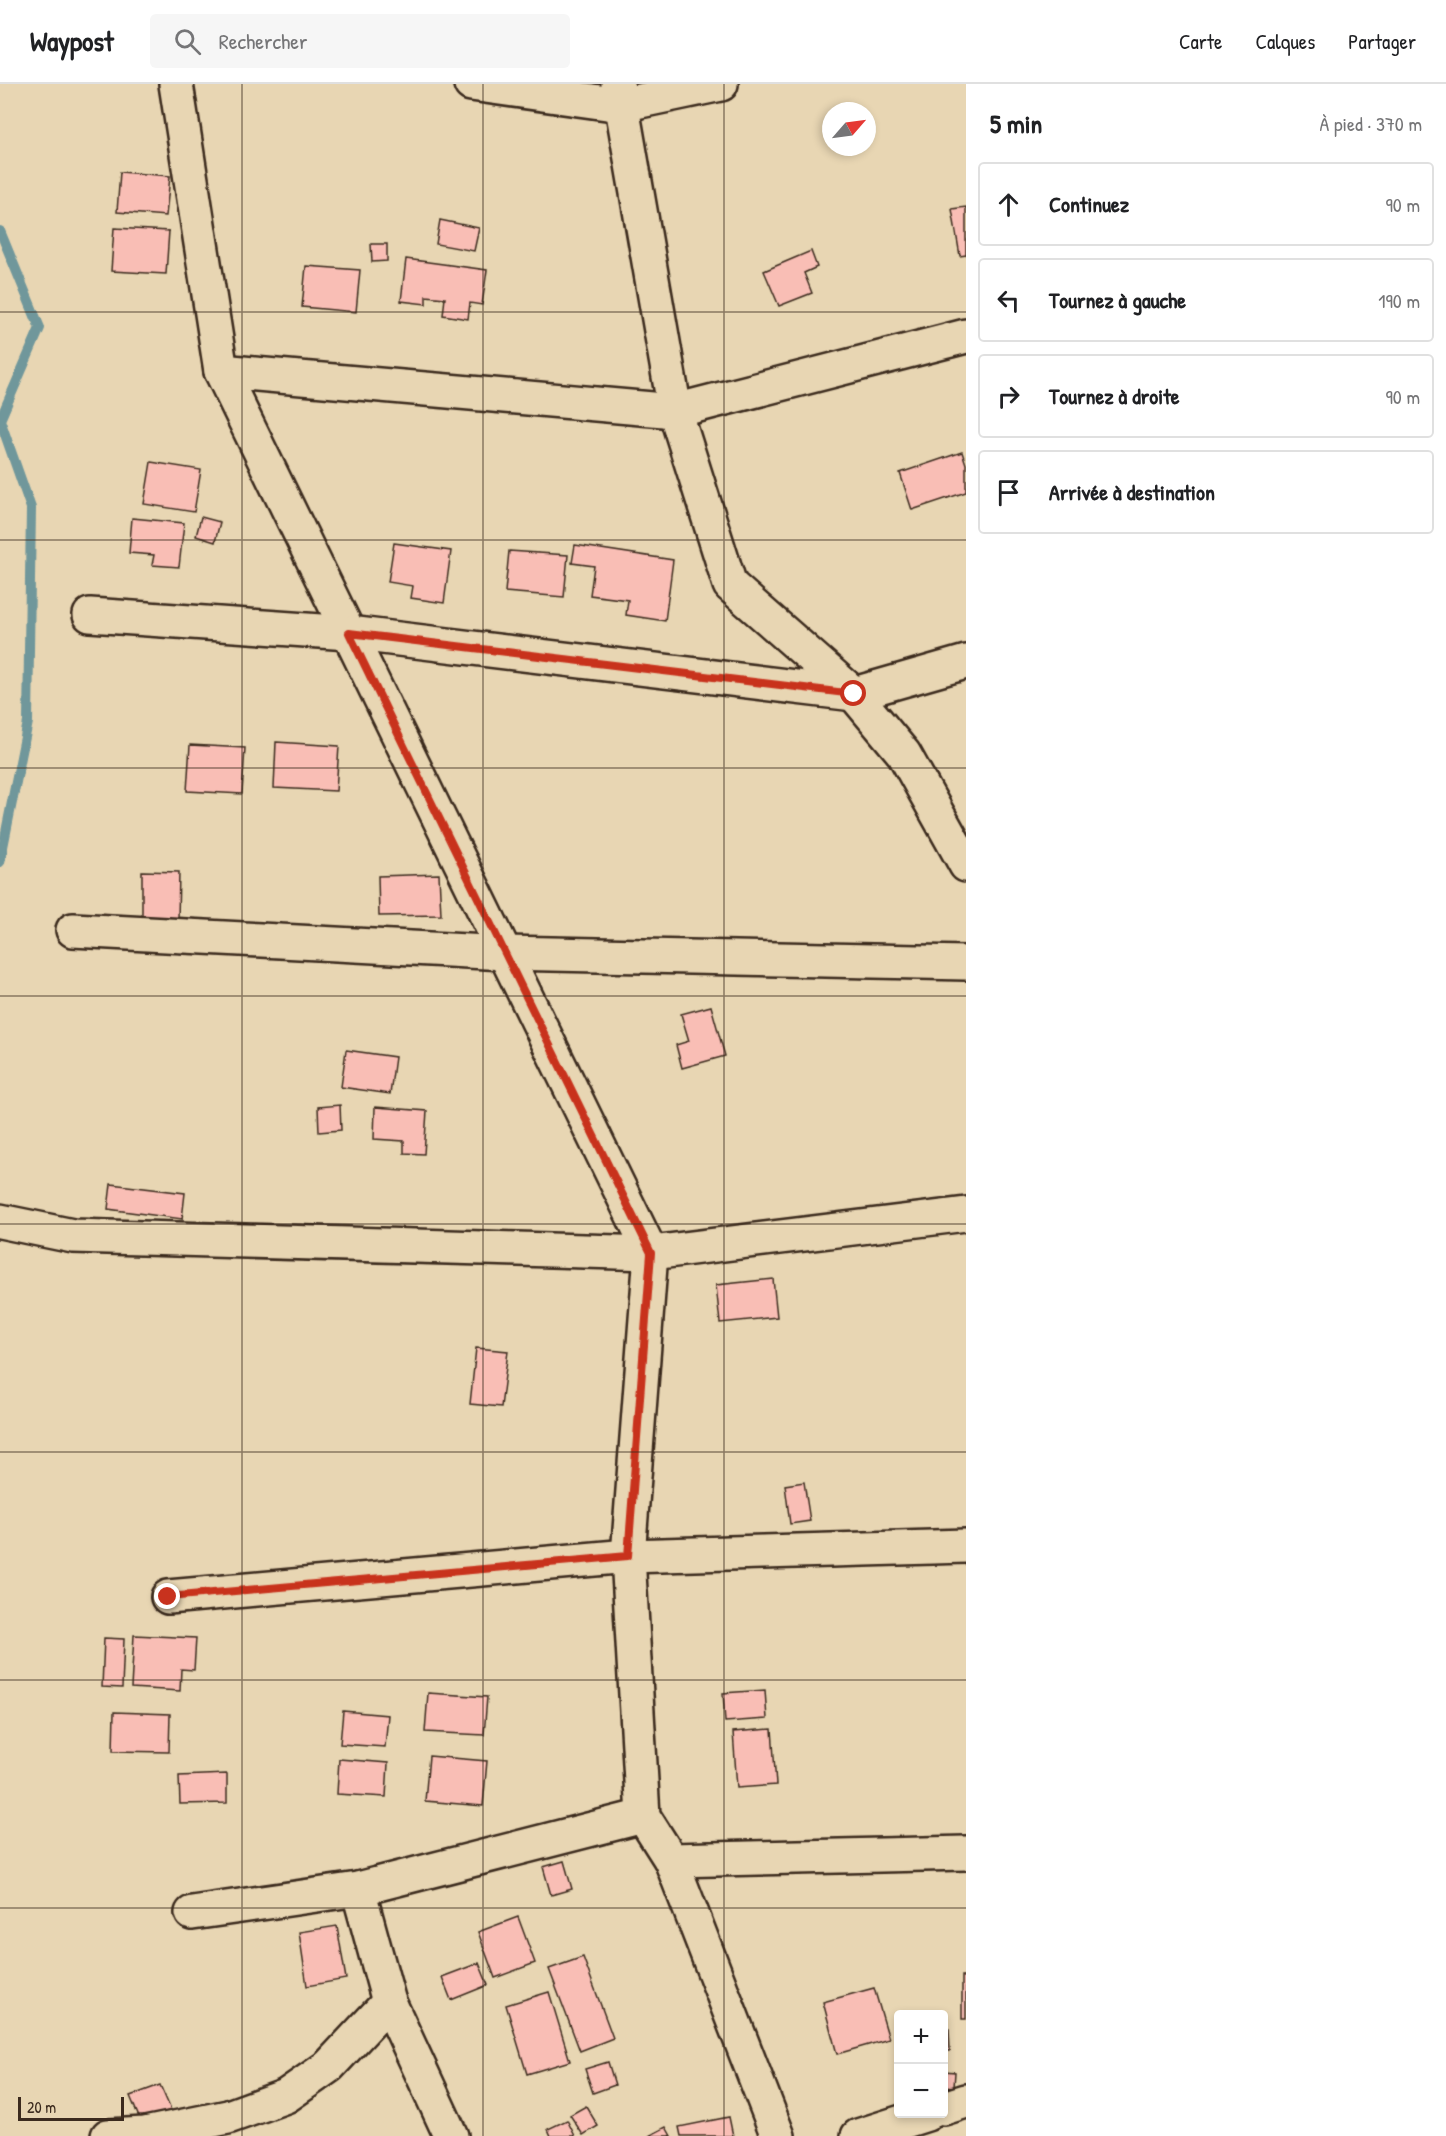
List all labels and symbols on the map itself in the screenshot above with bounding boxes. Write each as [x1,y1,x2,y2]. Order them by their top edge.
north arrow [822,102,876,156]
route start [840,680,866,706]
route end [154,1583,180,1609]
scale bar [18,2094,124,2122]

